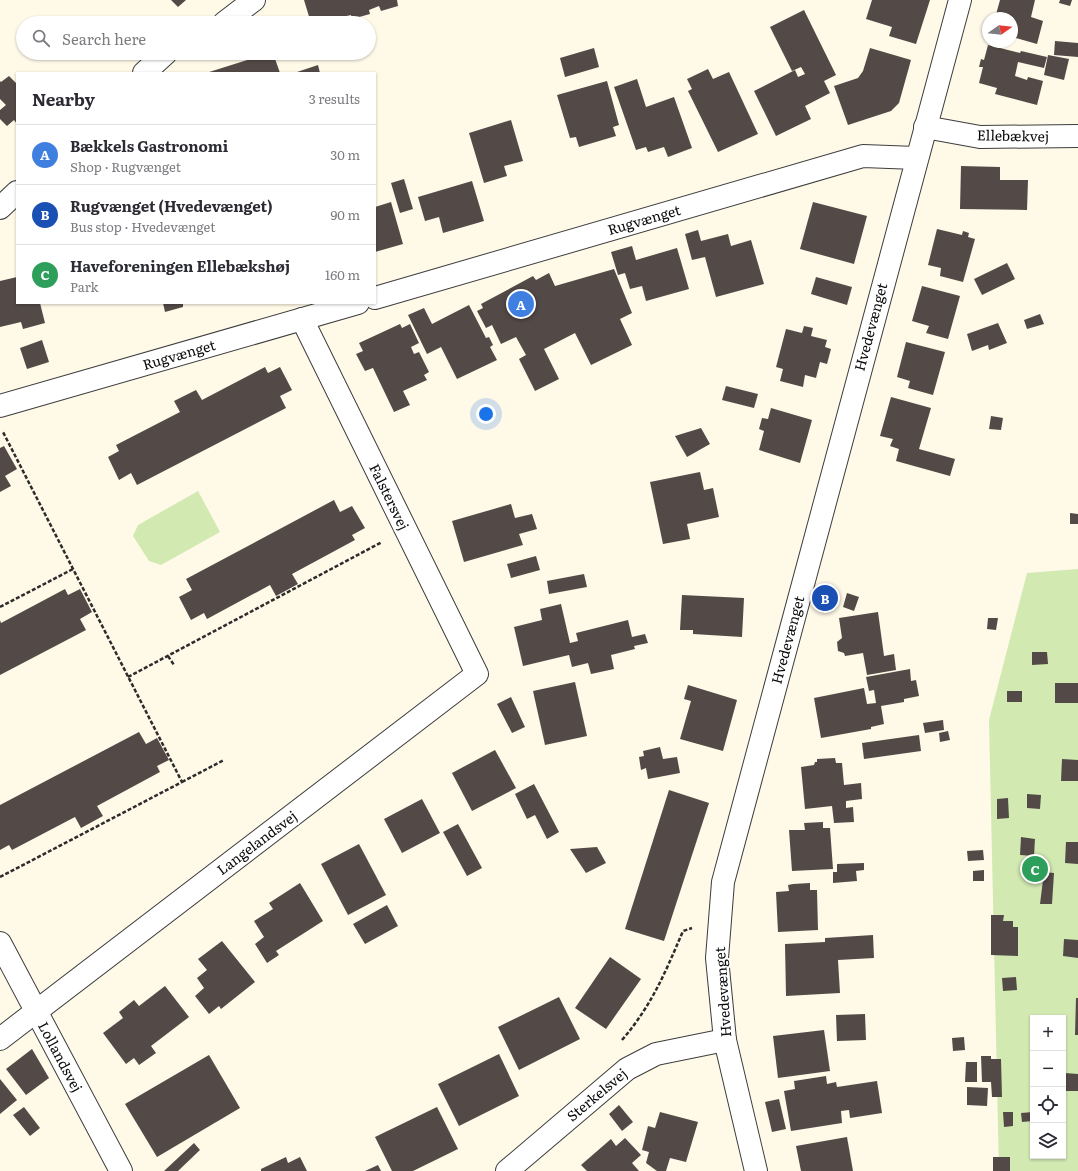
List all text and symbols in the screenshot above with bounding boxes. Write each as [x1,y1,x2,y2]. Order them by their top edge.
north arrow [982,12,1018,48]
search box [16,16,376,60]
icon: search [30,27,52,49]
text: Search here [62,27,146,50]
text: Nearby [32,86,95,111]
text: 3 results [309,89,360,108]
street label: Ellebækvej [977,124,1049,146]
text: Bækkels Gastronomi [70,134,228,157]
text: A [40,145,50,164]
text: 30 m [330,145,360,164]
text: Shop · Rugvænget [70,157,181,176]
text: Rugvænget (Hvedevænget) [70,194,273,217]
street label: Rugvænget [605,199,683,239]
text: B [41,205,49,224]
text: 90 m [330,205,360,224]
text: Bus stop · Hvedevænget [70,217,215,236]
text: Haveforeningen Ellebækshøj [70,254,290,277]
text: C [40,265,50,284]
text: 160 m [325,265,360,284]
text: Park [70,277,99,296]
street label: Hvedevænget [849,280,892,373]
pin: A [508,289,534,319]
street label: Rugvænget [140,334,218,374]
your location [476,404,496,424]
street label: Falstersvej [365,460,415,533]
pin: B [812,583,838,613]
street label: Hvedevænget [766,593,809,686]
street label: Langelandsvej [212,805,301,879]
pin: C [1022,854,1048,884]
street label: Hvedevænget [709,946,735,1038]
map controls [1030,1015,1066,1159]
button: + [1030,1015,1066,1051]
street label: Lollandsvej [34,1018,88,1095]
button: − [1030,1051,1066,1087]
street label: Sterkelsvej [562,1063,631,1125]
button: locate [1030,1087,1066,1123]
button: layers [1030,1123,1066,1159]

